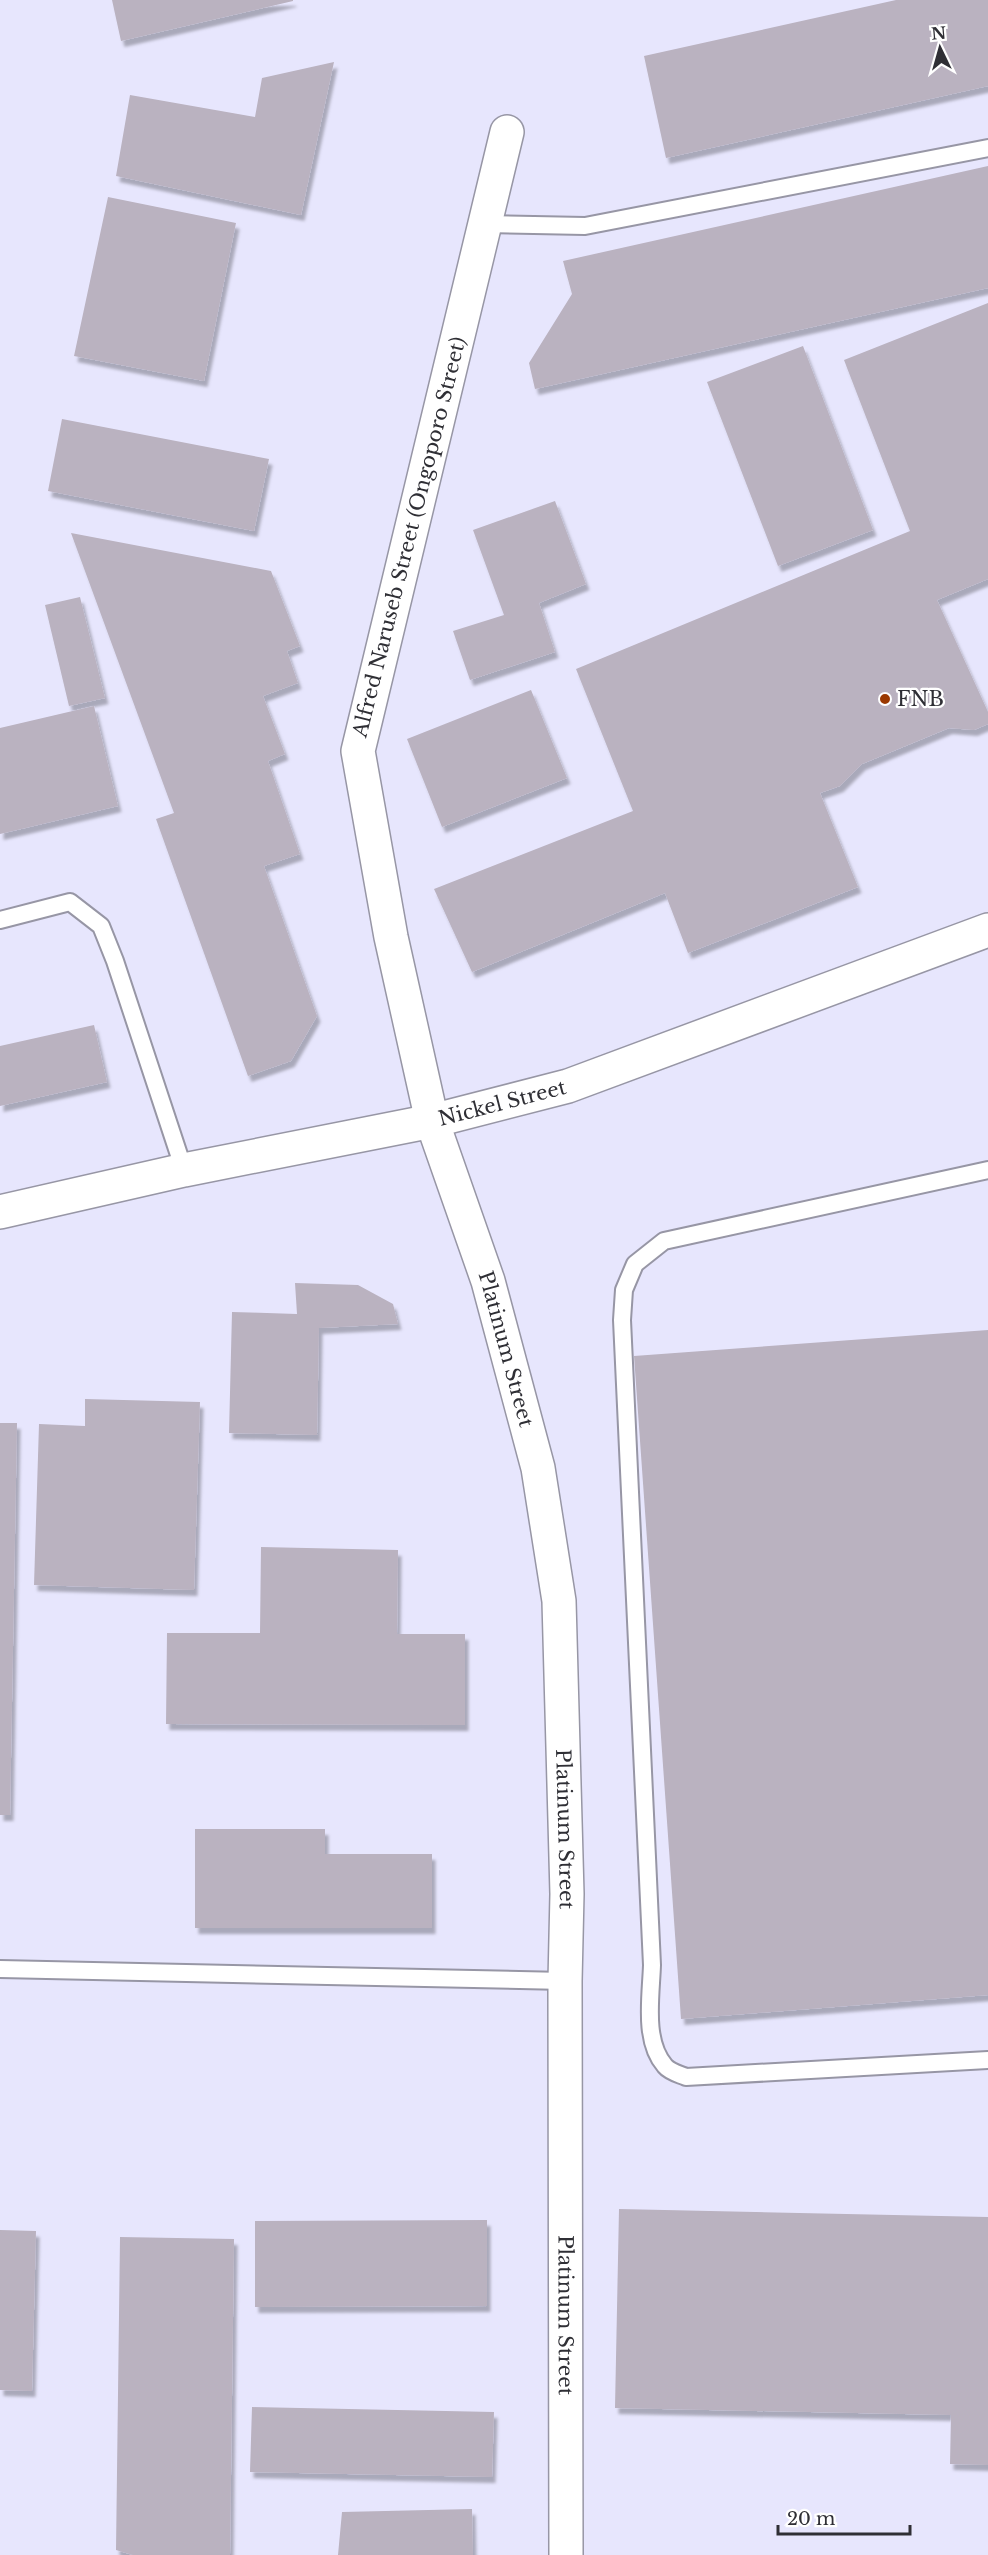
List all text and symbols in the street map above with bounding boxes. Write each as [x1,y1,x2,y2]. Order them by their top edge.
north arrow [910,18,970,78]
text: N [930,22,947,44]
street label: Alfred Naruseb Street (Ongoporo Street) [347,334,470,741]
place label: FNB [897,687,944,711]
marker: FNB [878,692,892,706]
street label: Nickel Street [436,1075,569,1131]
street label: Platinum Street [473,1268,539,1430]
street label: Platinum Street [551,1749,579,1910]
street label: Platinum Street [553,2235,578,2396]
scale bar [778,2498,910,2536]
text: 20 m [787,2508,835,2530]

